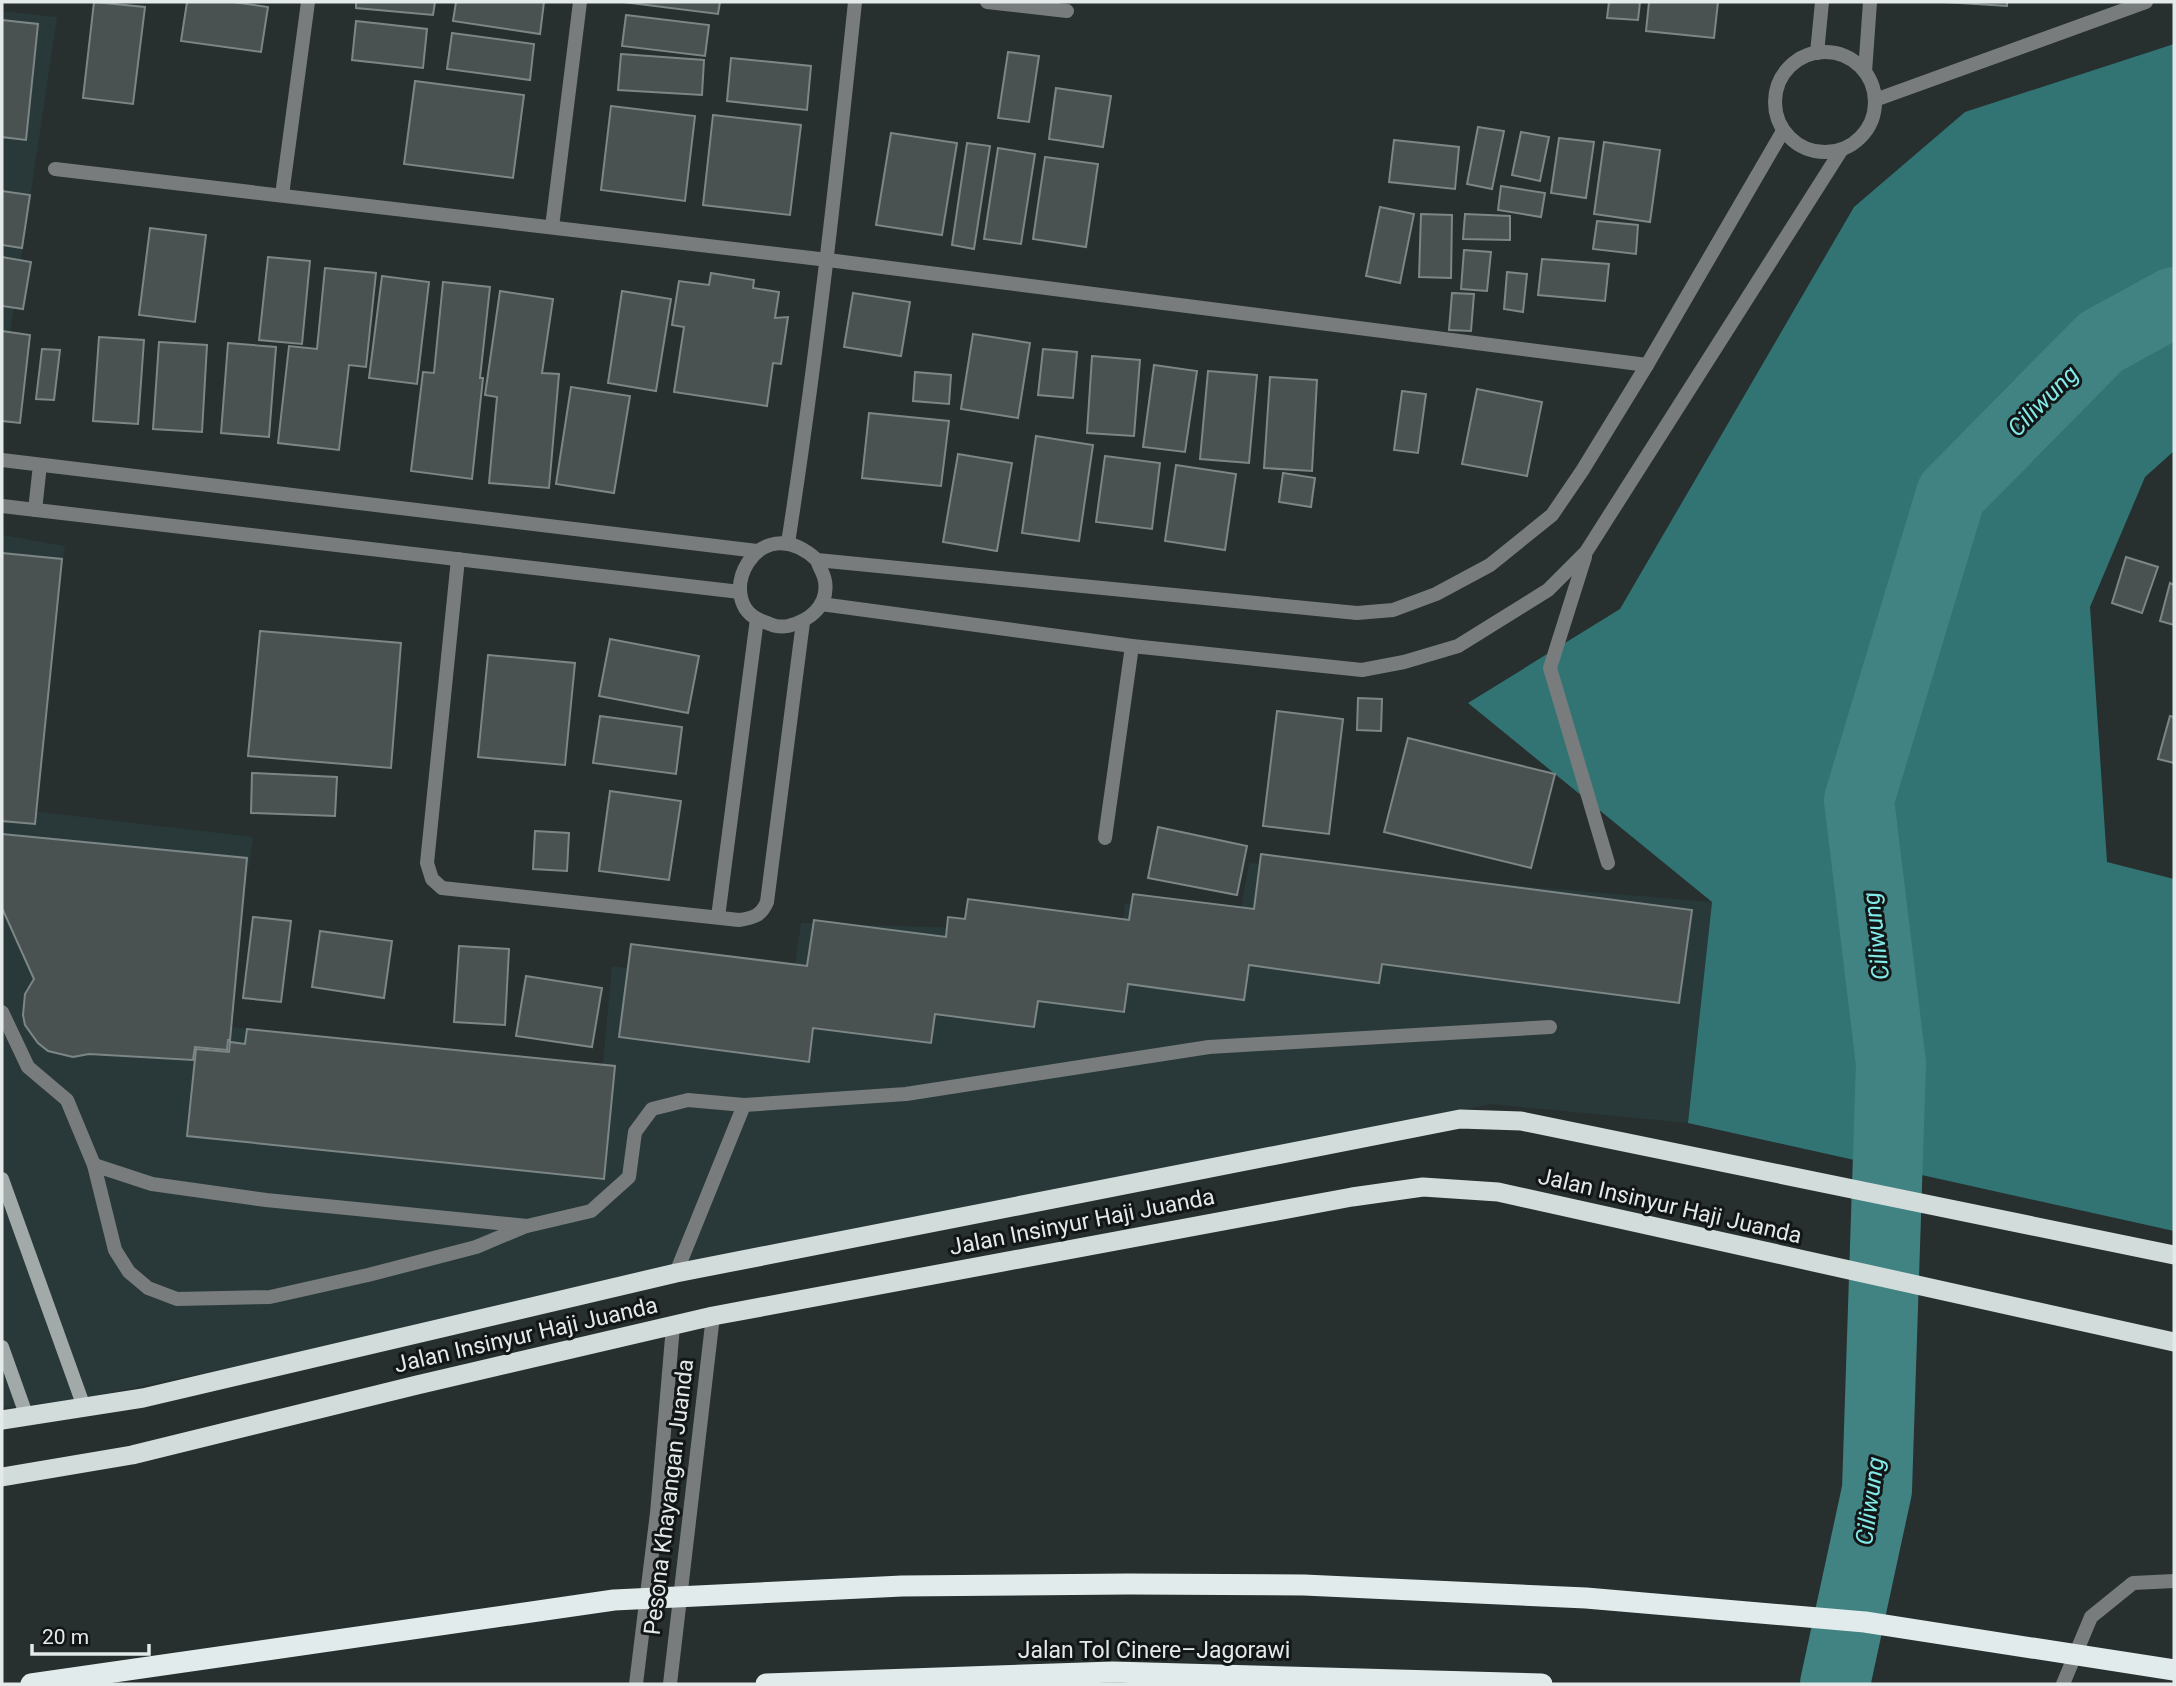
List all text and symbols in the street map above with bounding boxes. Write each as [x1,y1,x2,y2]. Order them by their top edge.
water label: Ciliwung [2002,360,2084,442]
water label: Ciliwung [1857,890,1895,982]
street label: Jalan Insinyur Haji Juanda [1536,1163,1804,1249]
street label: Jalan Insinyur Haji Juanda [947,1183,1217,1261]
street label: Jalan Insinyur Haji Juanda [392,1292,660,1378]
street label: Pesona Khayangan Juanda [639,1358,699,1636]
water label: Ciliwung [1850,1455,1890,1547]
scale bar [32,1612,149,1656]
text: 20 m [42,1625,89,1649]
street label: Jalan Tol Cinere–Jagorawi [1018,1637,1290,1664]

